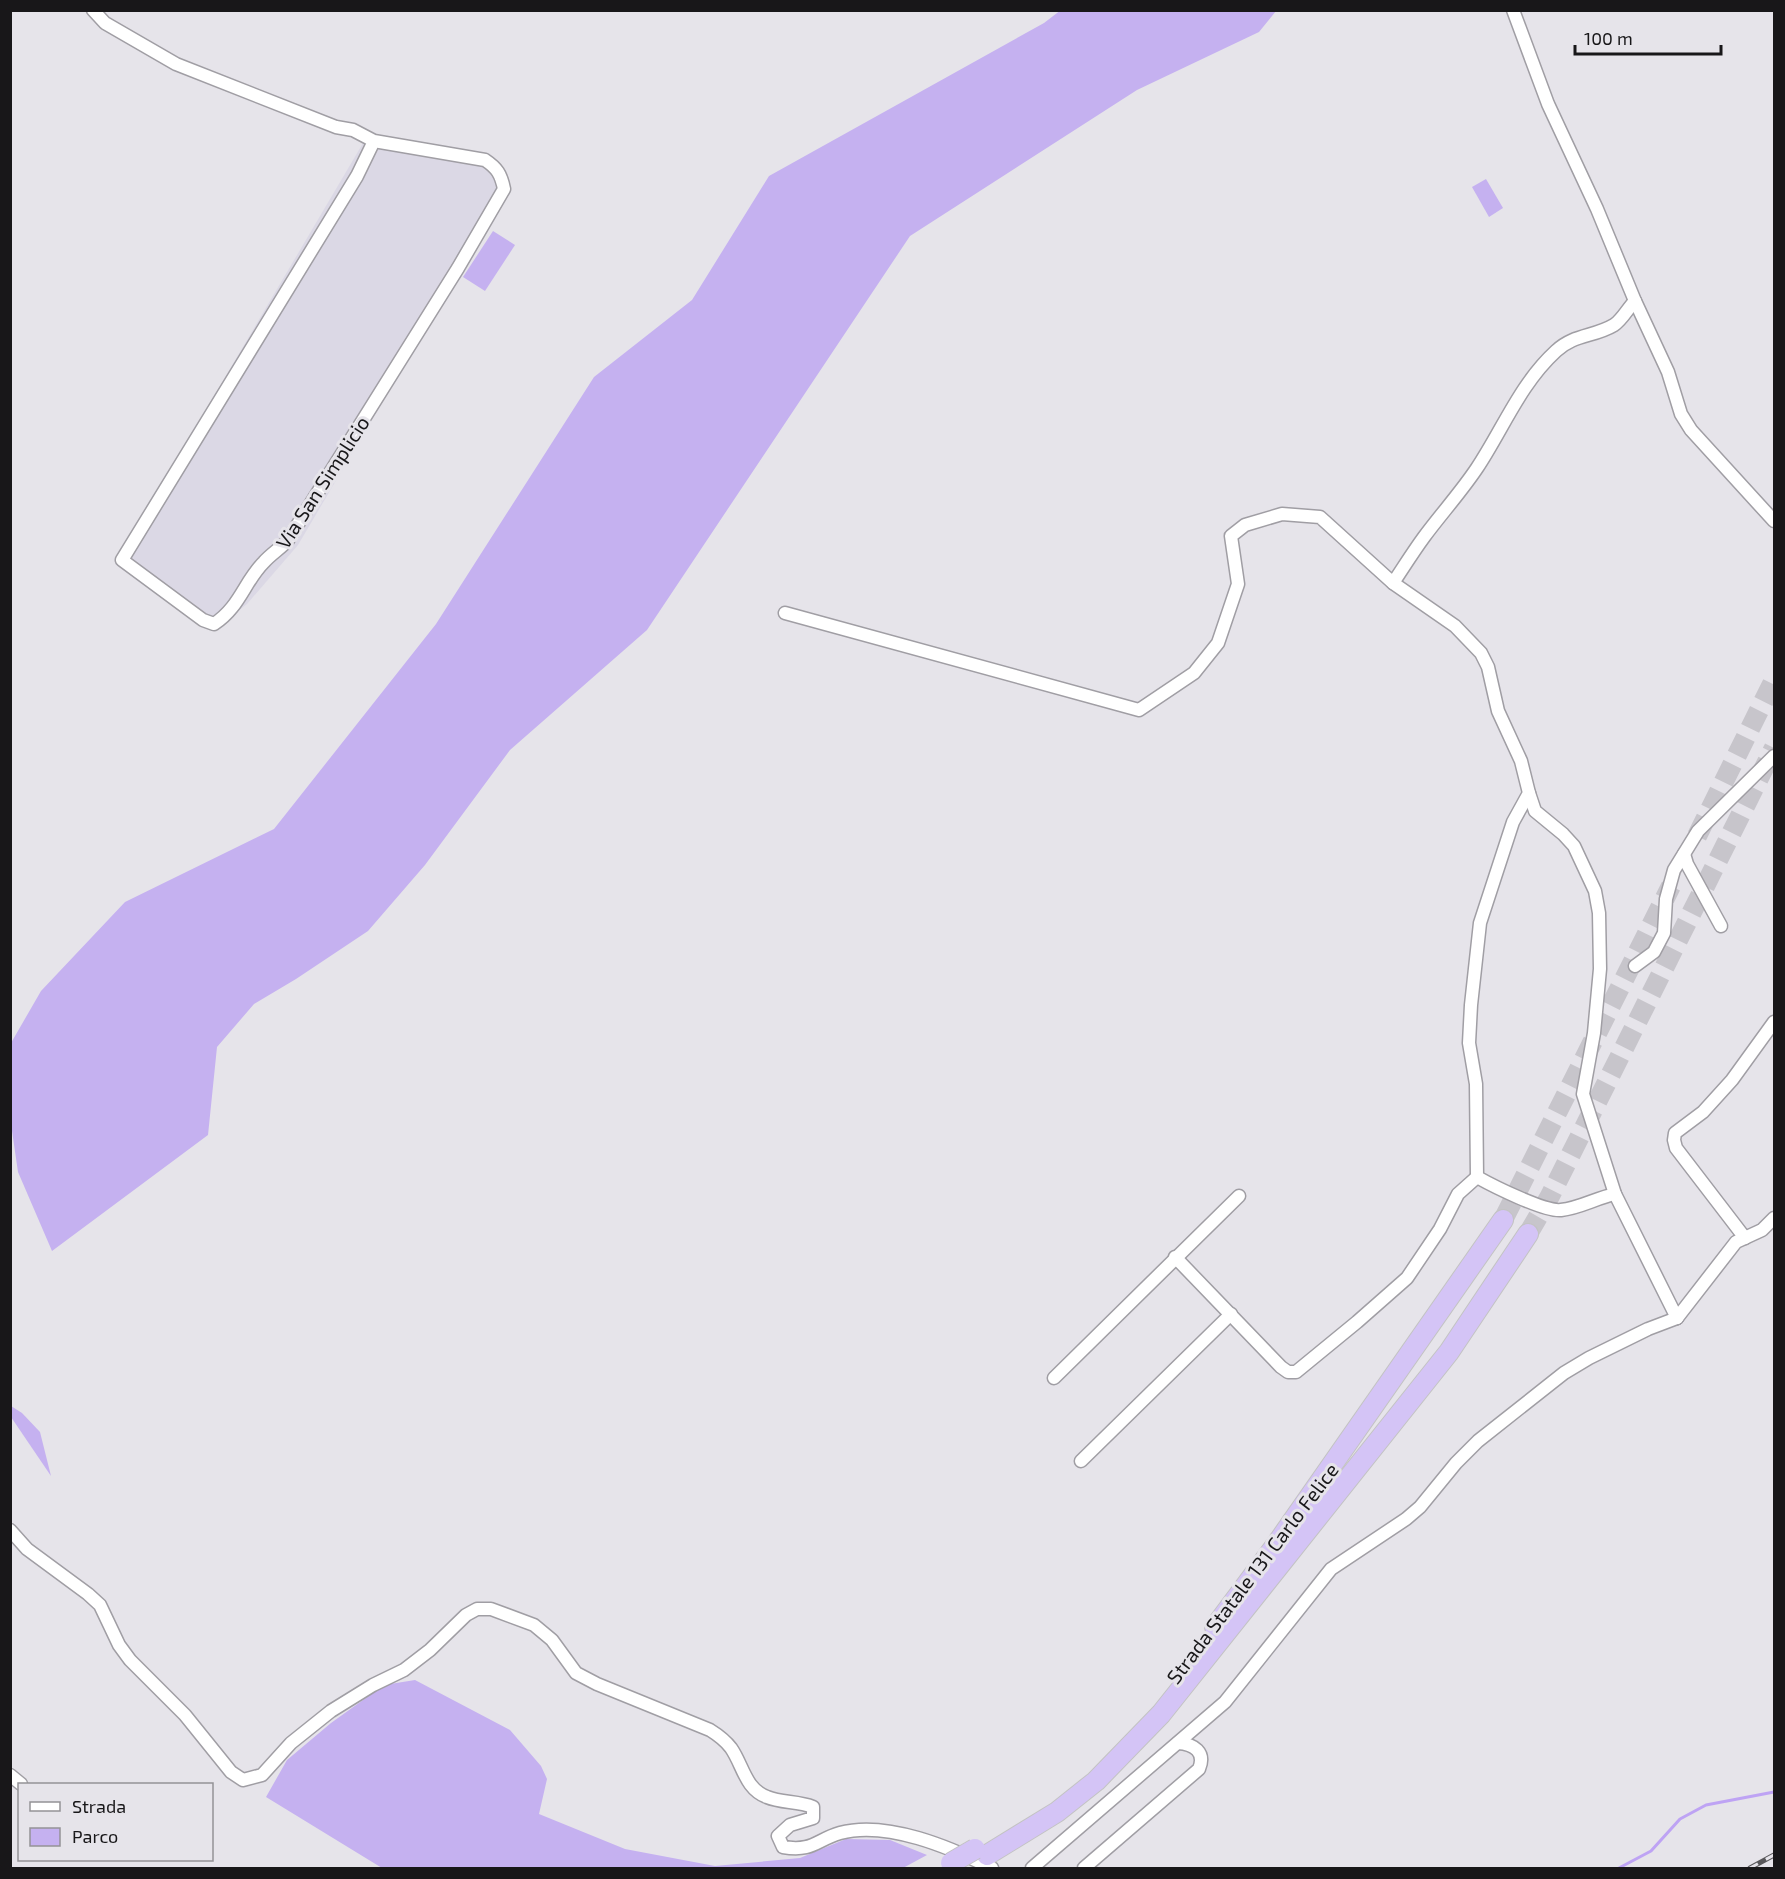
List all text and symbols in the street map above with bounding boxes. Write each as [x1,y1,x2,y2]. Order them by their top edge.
scale bar [1575,18,1720,56]
text: 100 m [1584,27,1633,49]
street label: Via San Simplicio [270,411,374,553]
street label: Strada Statale 131 Carlo Felice [1161,1458,1343,1688]
legend [18,1783,213,1861]
text: Strada [72,1795,126,1817]
text: Parco [72,1825,118,1847]

